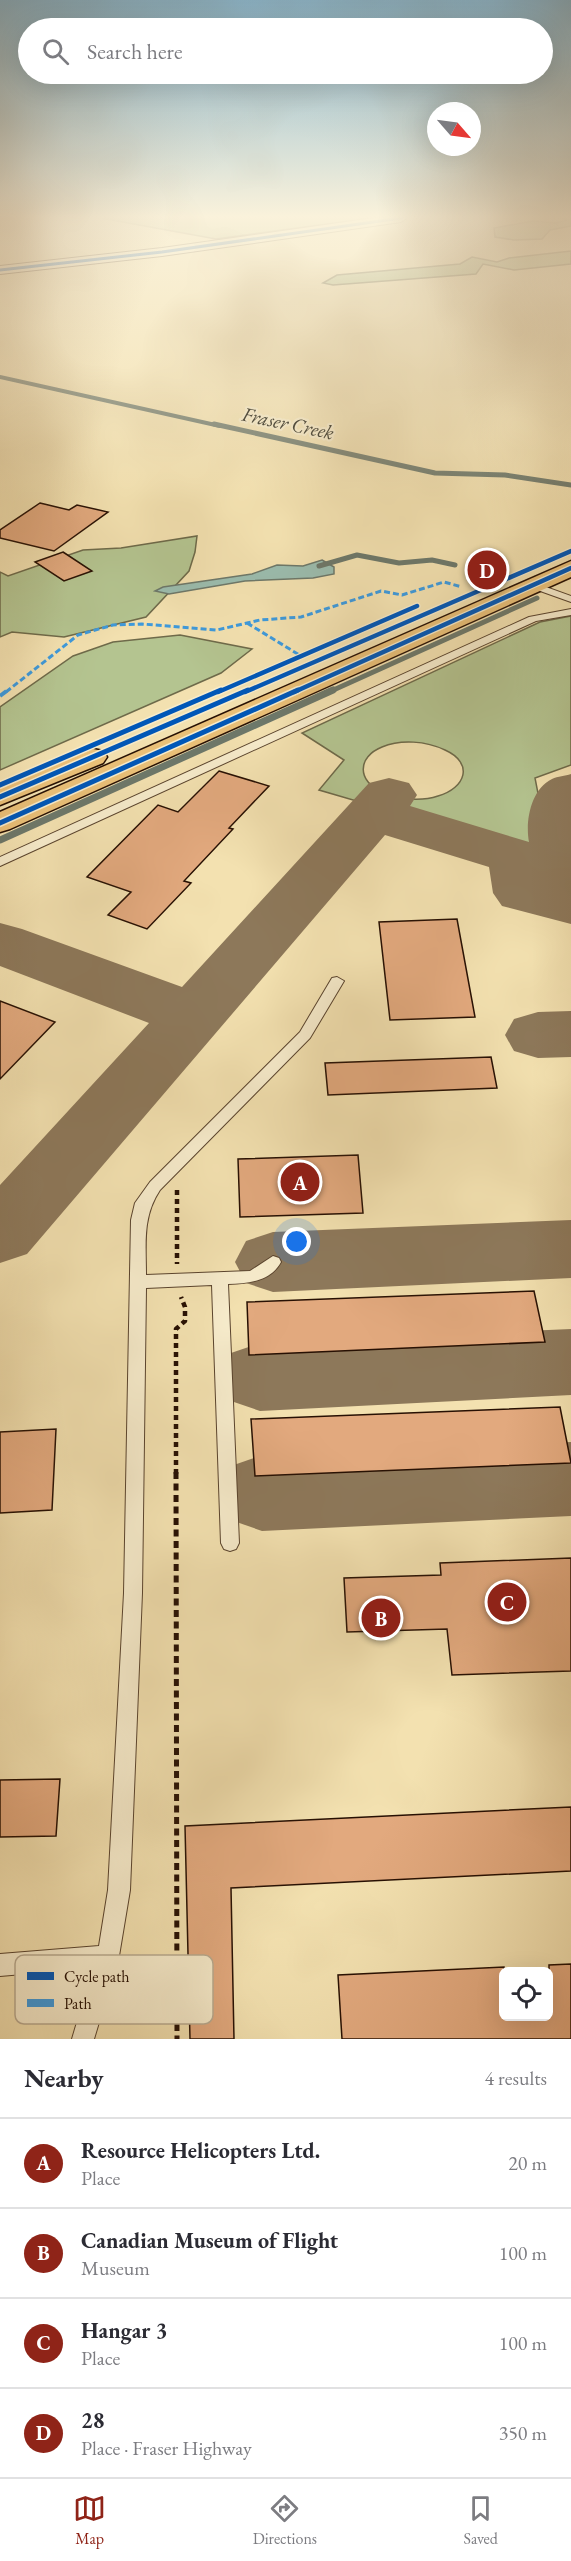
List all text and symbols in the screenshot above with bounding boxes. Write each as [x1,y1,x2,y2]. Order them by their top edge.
search box [18,18,553,84]
icon: search [39,35,72,68]
text: Search here [87,37,182,66]
north arrow [427,102,481,156]
water label: Fraser Creek [239,400,336,445]
pin: D [468,548,506,592]
pin: A [280,1160,320,1204]
your location [282,1227,311,1256]
pin: C [488,1580,526,1624]
pin: B [362,1596,400,1640]
legend [15,1955,213,2024]
text: Cycle path [64,1966,129,1987]
map controls [499,1967,553,2021]
button: locate [499,1967,553,2021]
text: Path [64,1993,92,2014]
text: Nearby [24,2061,104,2095]
text: 4 results [484,2065,547,2091]
text: Resource Helicopters Ltd. [81,2136,320,2165]
text: A [36,2150,51,2176]
text: 20 m [508,2150,547,2176]
text: Place [81,2165,120,2191]
text: Canadian Museum of Flight [81,2226,338,2255]
text: B [37,2240,50,2266]
text: 100 m [499,2240,547,2266]
text: Museum [81,2255,150,2281]
text: Hangar 3 [81,2316,167,2345]
text: C [36,2330,51,2356]
text: 100 m [499,2330,547,2356]
text: Place [81,2345,120,2371]
text: 28 [81,2406,104,2435]
text: D [36,2420,51,2446]
text: 350 m [499,2420,547,2446]
text: Place · Fraser Highway [81,2435,252,2461]
tab: Map [73,2492,106,2549]
tab: Directions [253,2492,317,2549]
tab: Saved [463,2492,498,2549]

